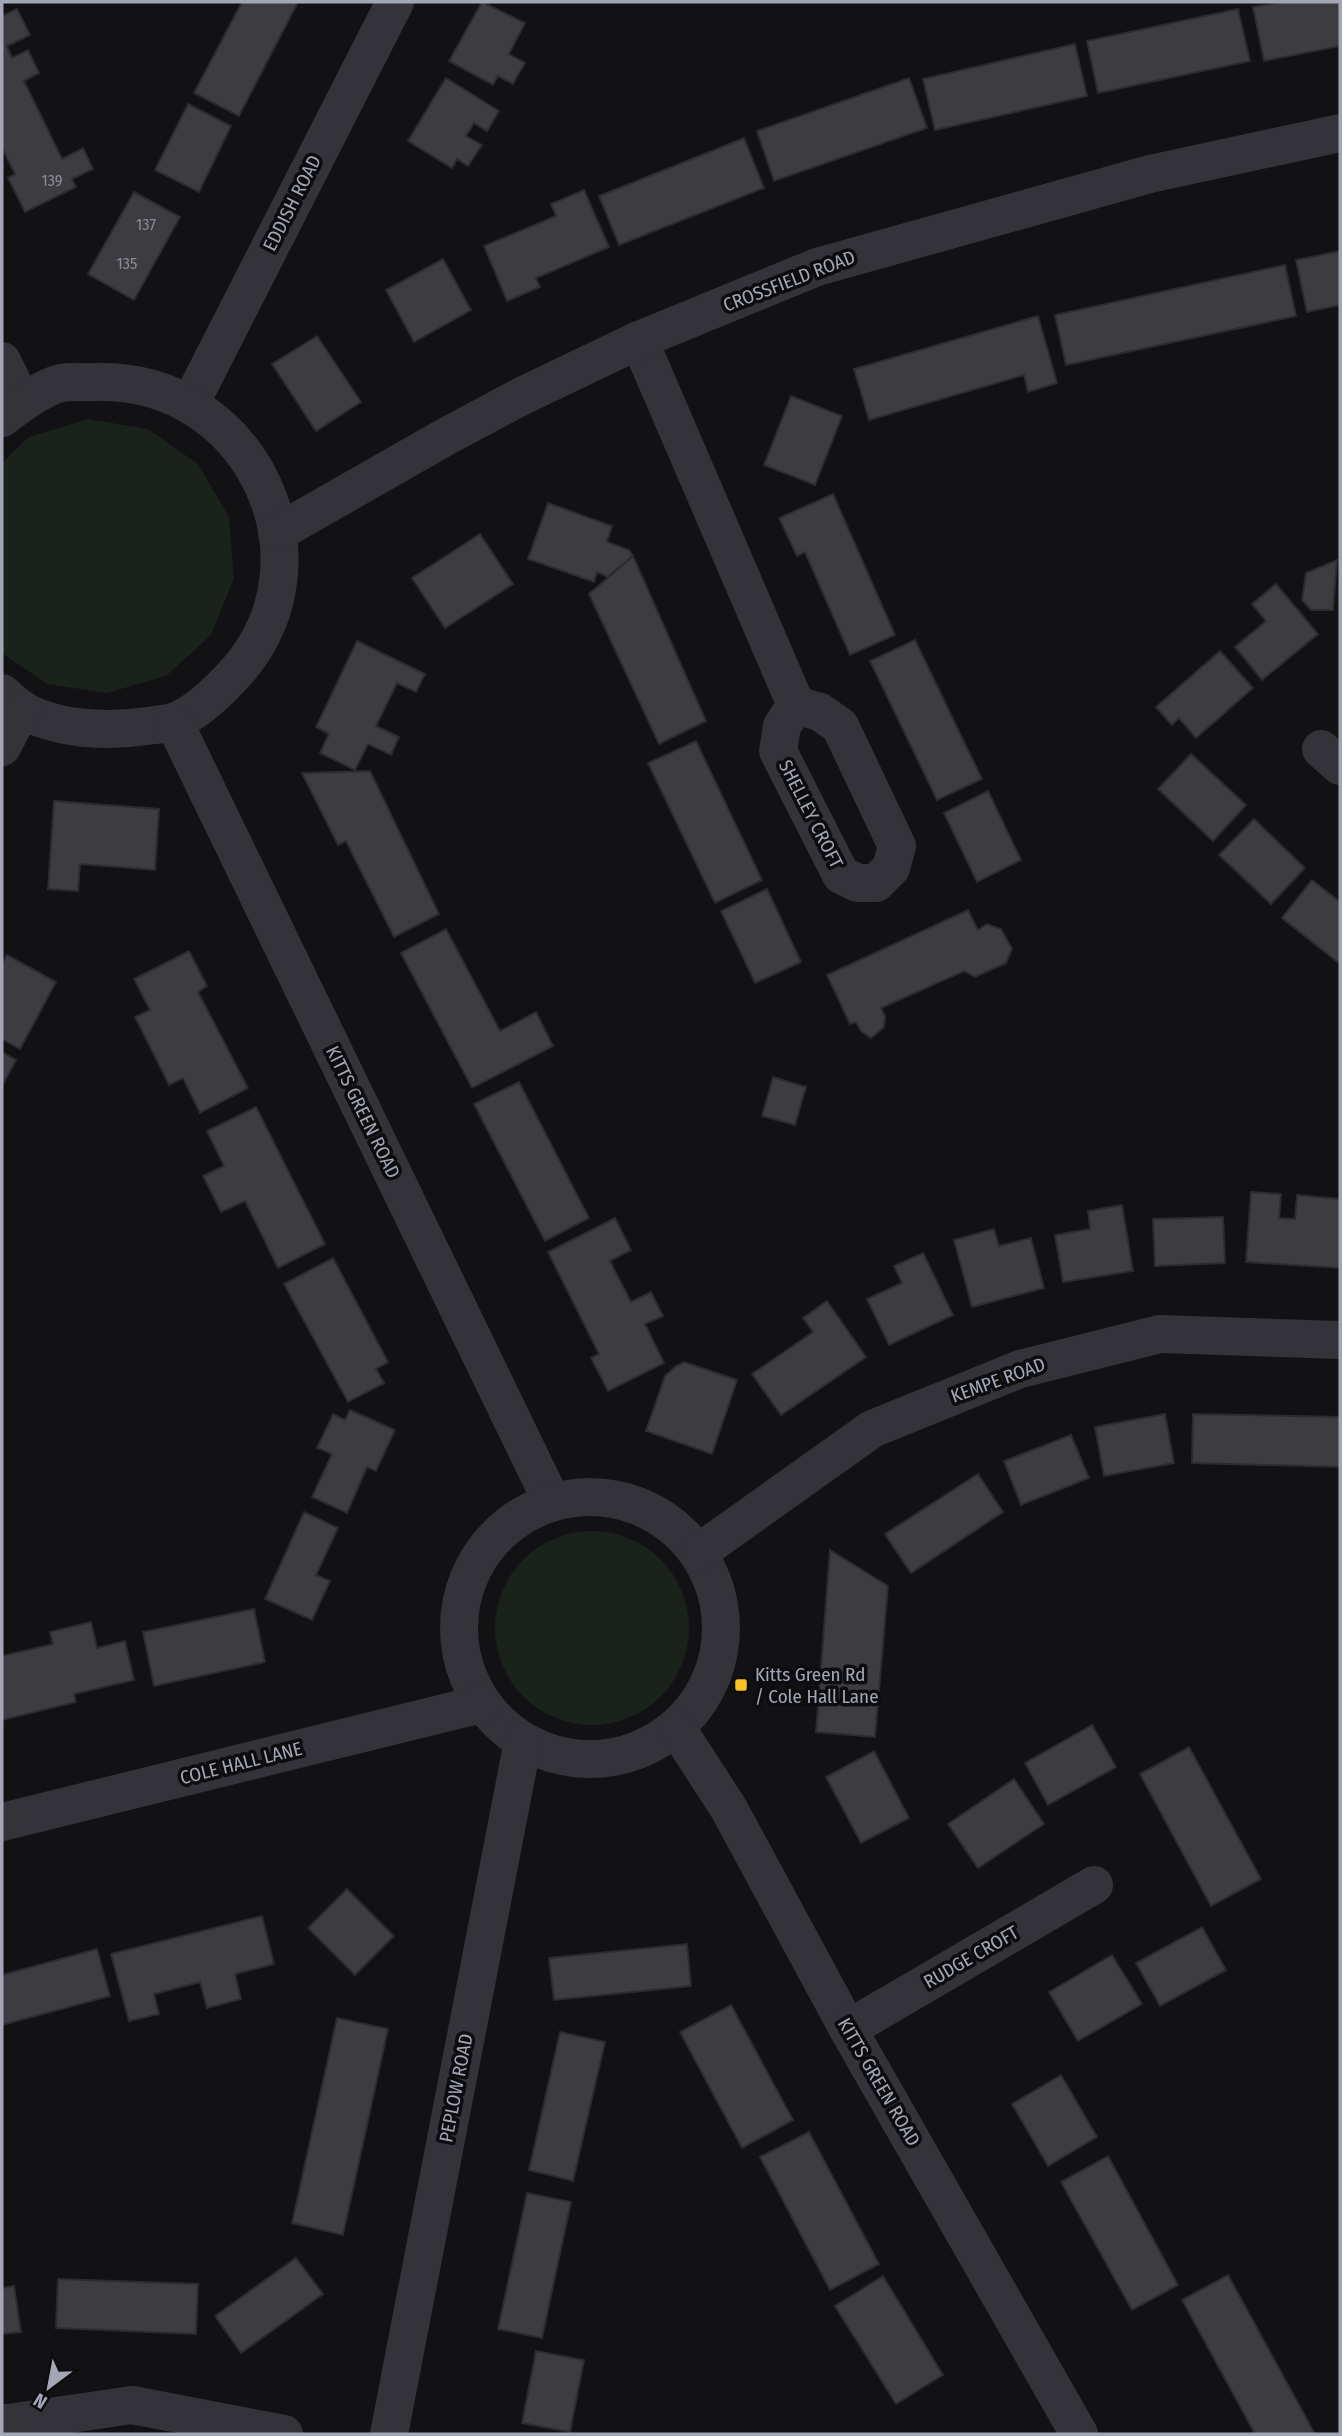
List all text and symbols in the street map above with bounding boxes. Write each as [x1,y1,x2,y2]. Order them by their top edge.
street label: EDDISH ROAD [258,151,326,255]
house number: 139 [41,171,63,190]
house number: 137 [136,215,156,234]
street label: CROSSFIELD ROAD [720,245,858,317]
house number: 135 [117,254,137,273]
street label: SHELLEY CROFT [774,756,848,872]
street label: KITTS GREEN ROAD [321,1042,405,1182]
street label: KEMPE ROAD [948,1352,1048,1408]
place label: Kitts Green Rd / Cole Hall Lane [755,1663,879,1708]
marker: Kitts Green Rd / Cole Hall Lane [733,1677,749,1693]
street label: COLE HALL LANE [178,1737,304,1789]
street label: RUDGE CROFT [920,1921,1023,1993]
street label: KITTS GREEN ROAD [833,2014,925,2150]
street label: PEPLOW ROAD [434,2032,478,2144]
north arrow [14,2352,84,2422]
text: N [29,2388,51,2414]

